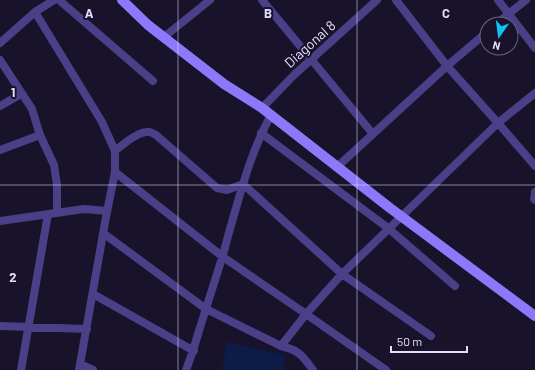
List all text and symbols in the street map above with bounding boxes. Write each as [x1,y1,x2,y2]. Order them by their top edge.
text: A [85,5,94,21]
text: B [264,5,272,21]
text: C [442,5,450,21]
street label: Diagonal 8 [281,16,339,71]
north arrow [479,16,519,56]
text: N [491,39,502,53]
text: 1 [11,84,15,100]
text: 2 [9,269,17,285]
scale bar [391,328,467,354]
text: 50 m [397,334,422,348]

